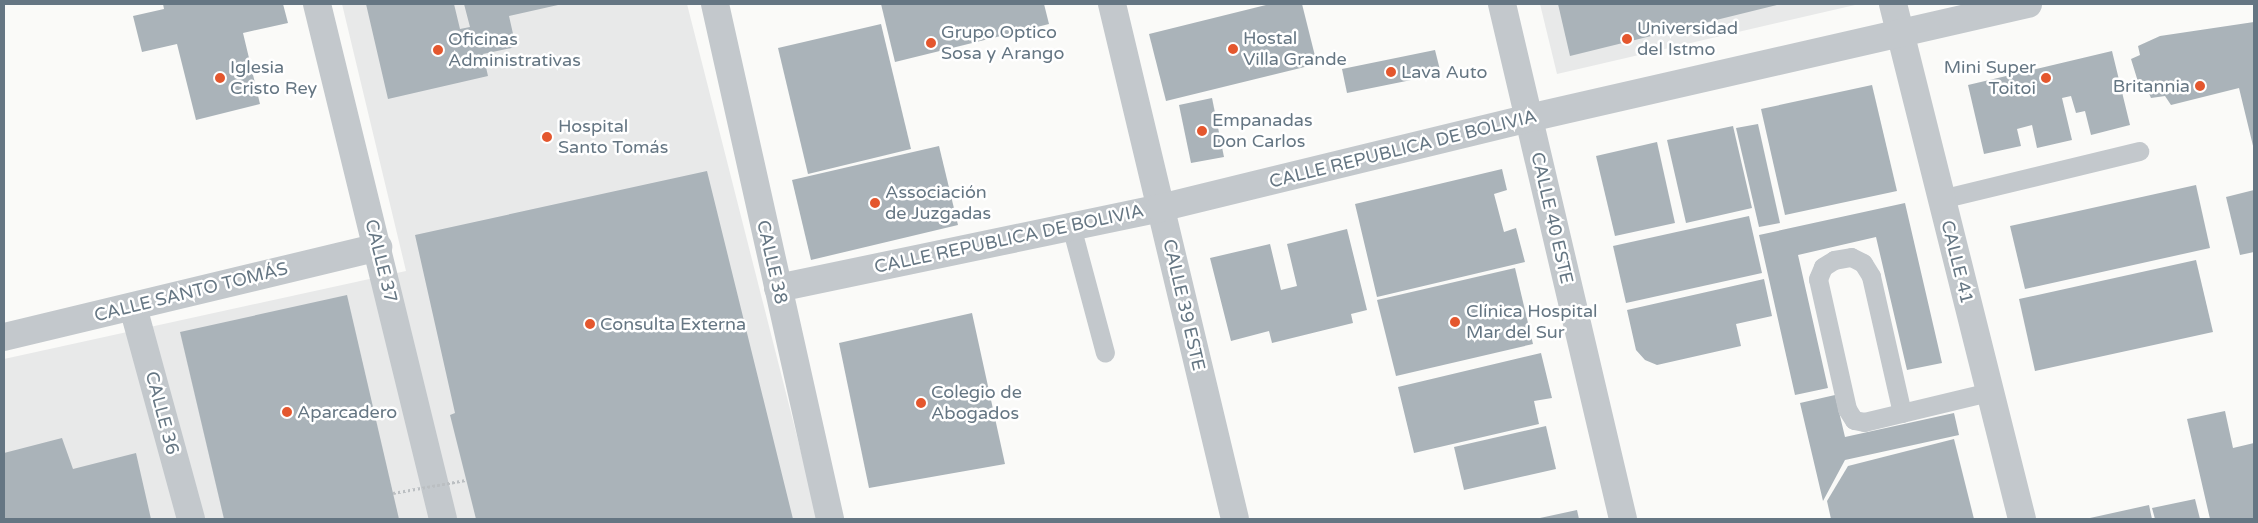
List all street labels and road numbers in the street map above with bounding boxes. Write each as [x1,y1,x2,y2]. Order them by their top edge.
street label: CALLE REPUBLICA DE BOLIVIA [1267,105,1539,193]
street label: CALLE 40 ESTE [1526,150,1578,286]
street label: CALLE REPUBLICA DE BOLIVIA [872,200,1146,278]
street label: CALLE 37 [360,217,402,305]
street label: CALLE 38 [752,218,792,306]
street label: CALLE 41 [1936,218,1978,306]
street label: CALLE 39 ESTE [1158,237,1210,373]
street label: CALLE SANTO TOMÁS [92,257,290,327]
street label: CALLE 36 [141,369,183,457]

